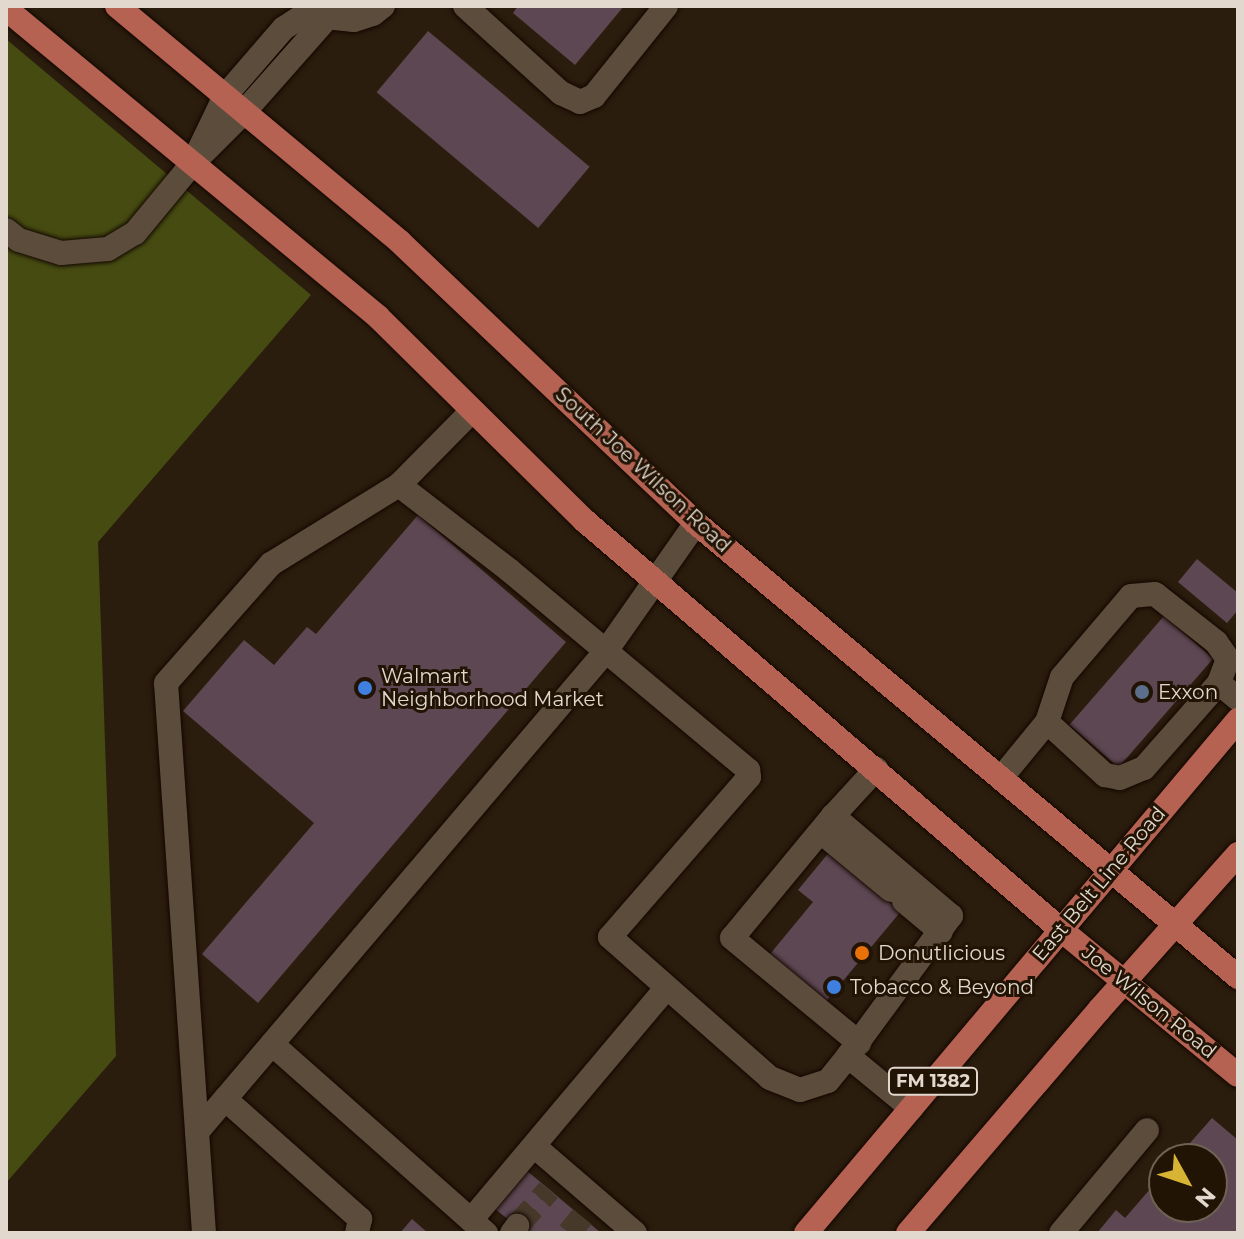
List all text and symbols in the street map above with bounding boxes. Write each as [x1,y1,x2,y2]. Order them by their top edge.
street label: South Joe Wilson Road [550,382,736,558]
place label: Walmart Neighborhood Market [381,664,604,711]
marker: Walmart Neighborhood Market [356,679,374,697]
place label: Exxon [1158,680,1218,704]
marker: Exxon [1133,683,1151,701]
street label: East Belt Line Road [1027,802,1171,966]
street label: Joe Wilson Road [1077,940,1221,1064]
place label: Donutlicious [878,941,1005,965]
marker: Donutlicious [853,944,871,962]
place label: Tobacco & Beyond [850,975,1034,999]
marker: Tobacco & Beyond [825,978,843,996]
road number: FM 1382 [887,1067,979,1095]
north arrow [1148,1143,1228,1223]
text: N [1189,1182,1221,1213]

